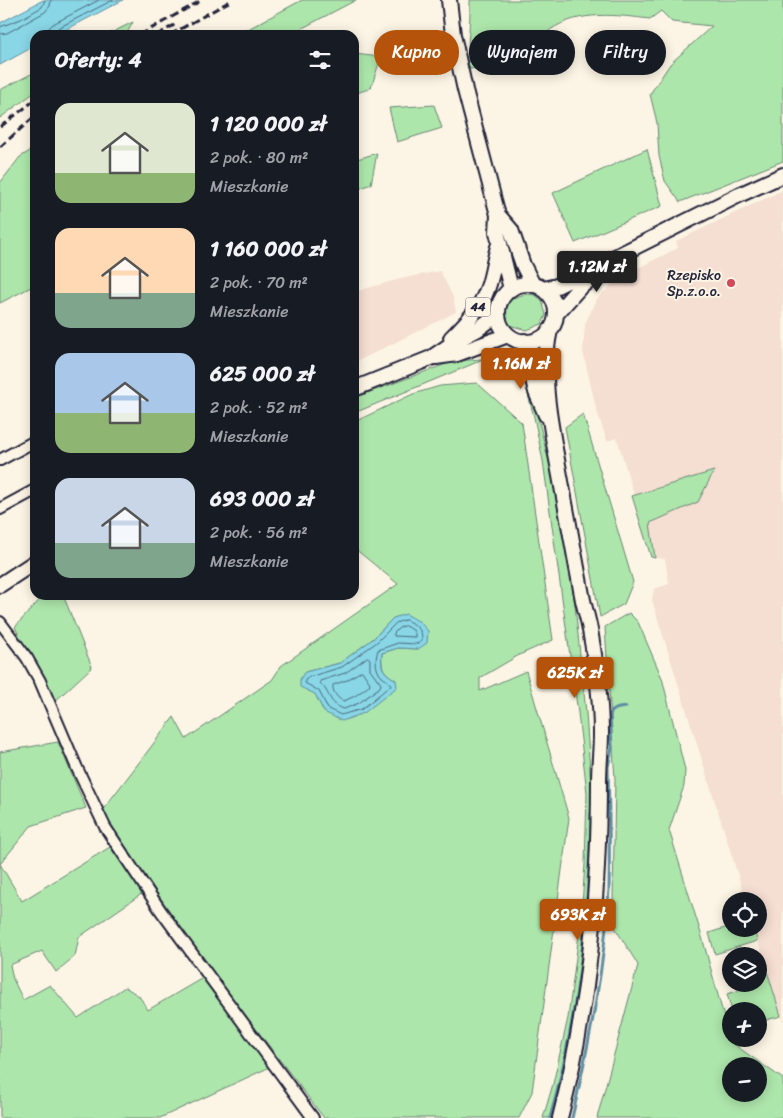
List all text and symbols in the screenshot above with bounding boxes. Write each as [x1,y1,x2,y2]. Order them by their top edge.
chip: Kupno [374,30,459,75]
chip: Wynajem [469,30,575,75]
chip: Filtry [585,30,666,75]
text: Oferty: 4 [55,41,142,79]
icon: filters [306,46,334,74]
text: 1 120 000 zł [210,105,326,143]
icon: home [95,123,155,183]
text: 2 pok. · 80 m² [210,143,308,172]
text: Mieszkanie [210,172,288,201]
text: 1 160 000 zł [210,230,326,268]
icon: home [95,248,155,308]
pin: 1.12M zł [545,250,649,293]
text: 1.12M zł [568,252,626,281]
place label: Rzepisko Sp.z.o.o. [667,263,721,304]
text: 2 pok. · 70 m² [210,268,308,297]
marker: Rzepisko Sp.z.o.o. [725,277,737,289]
text: Mieszkanie [210,297,288,326]
road number: 44 [466,298,490,316]
pin: 1.16M zł [469,348,573,390]
text: 1.16M zł [492,349,550,378]
text: 625 000 zł [210,355,314,393]
icon: home [95,373,155,433]
text: 2 pok. · 52 m² [210,393,308,422]
text: Mieszkanie [210,422,288,451]
text: 693 000 zł [210,480,314,518]
icon: home [95,498,155,558]
text: 2 pok. · 56 m² [210,518,308,547]
text: Mieszkanie [210,547,288,576]
pin: 625K zł [529,656,621,699]
text: 625K zł [548,658,602,687]
map controls [722,892,767,1102]
button: locate [722,892,767,937]
pin: 693K zł [532,898,624,941]
text: 693K zł [551,900,605,929]
button: layers [722,947,767,992]
button: + [722,1002,767,1047]
button: − [722,1057,767,1102]

